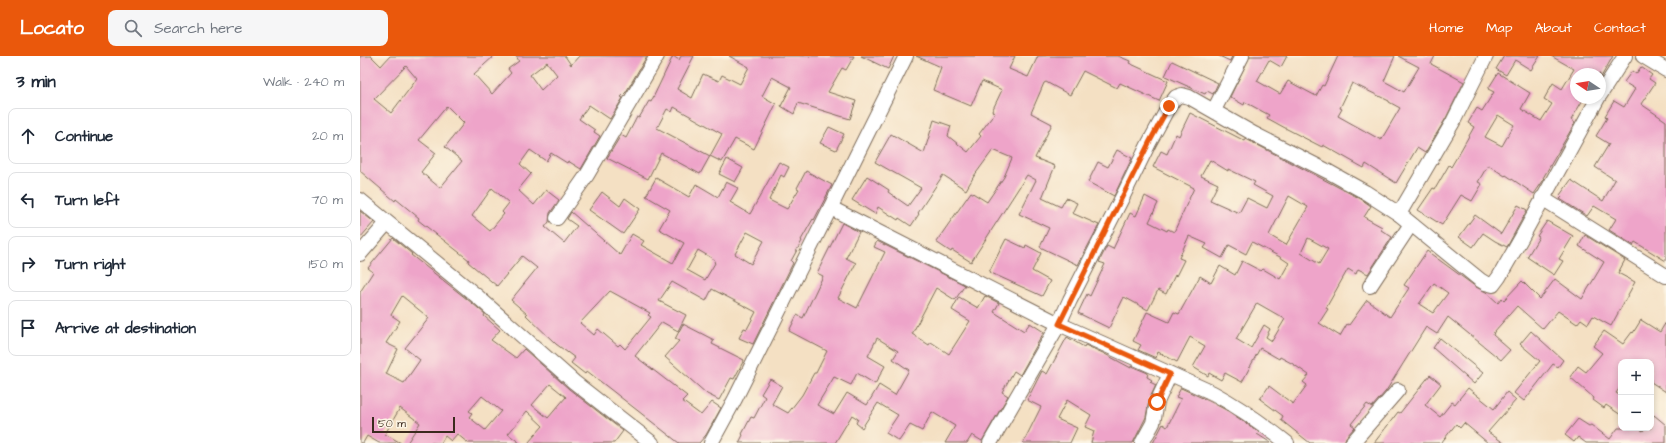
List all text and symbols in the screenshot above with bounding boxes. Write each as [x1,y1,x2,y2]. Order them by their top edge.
search box [108,10,388,46]
text: Locato [20,15,84,42]
icon: search [122,17,144,39]
text: Search here [154,18,242,39]
text: Home [1429,18,1464,38]
text: Map [1486,18,1512,38]
text: About [1534,18,1572,38]
text: Contact [1594,18,1646,38]
north arrow [1570,68,1606,104]
text: 3 min [16,70,56,94]
text: Walk · 240 m [263,73,344,91]
route end [1160,97,1178,115]
icon: ahead [17,125,39,147]
text: Continue [55,126,113,147]
text: 20 m [312,127,343,145]
icon: left [17,189,39,211]
text: Turn left [55,190,119,211]
text: 70 m [311,191,343,209]
icon: right [17,253,39,275]
text: Turn right [55,254,126,275]
text: 150 m [309,255,343,273]
icon: arrive [17,317,39,339]
text: Arrive at destination [55,318,196,339]
map controls [1618,359,1654,431]
button: + [1618,359,1654,395]
route start [1148,393,1166,411]
button: − [1618,395,1654,431]
scale bar [372,415,455,434]
text: 50 m [378,416,406,431]

